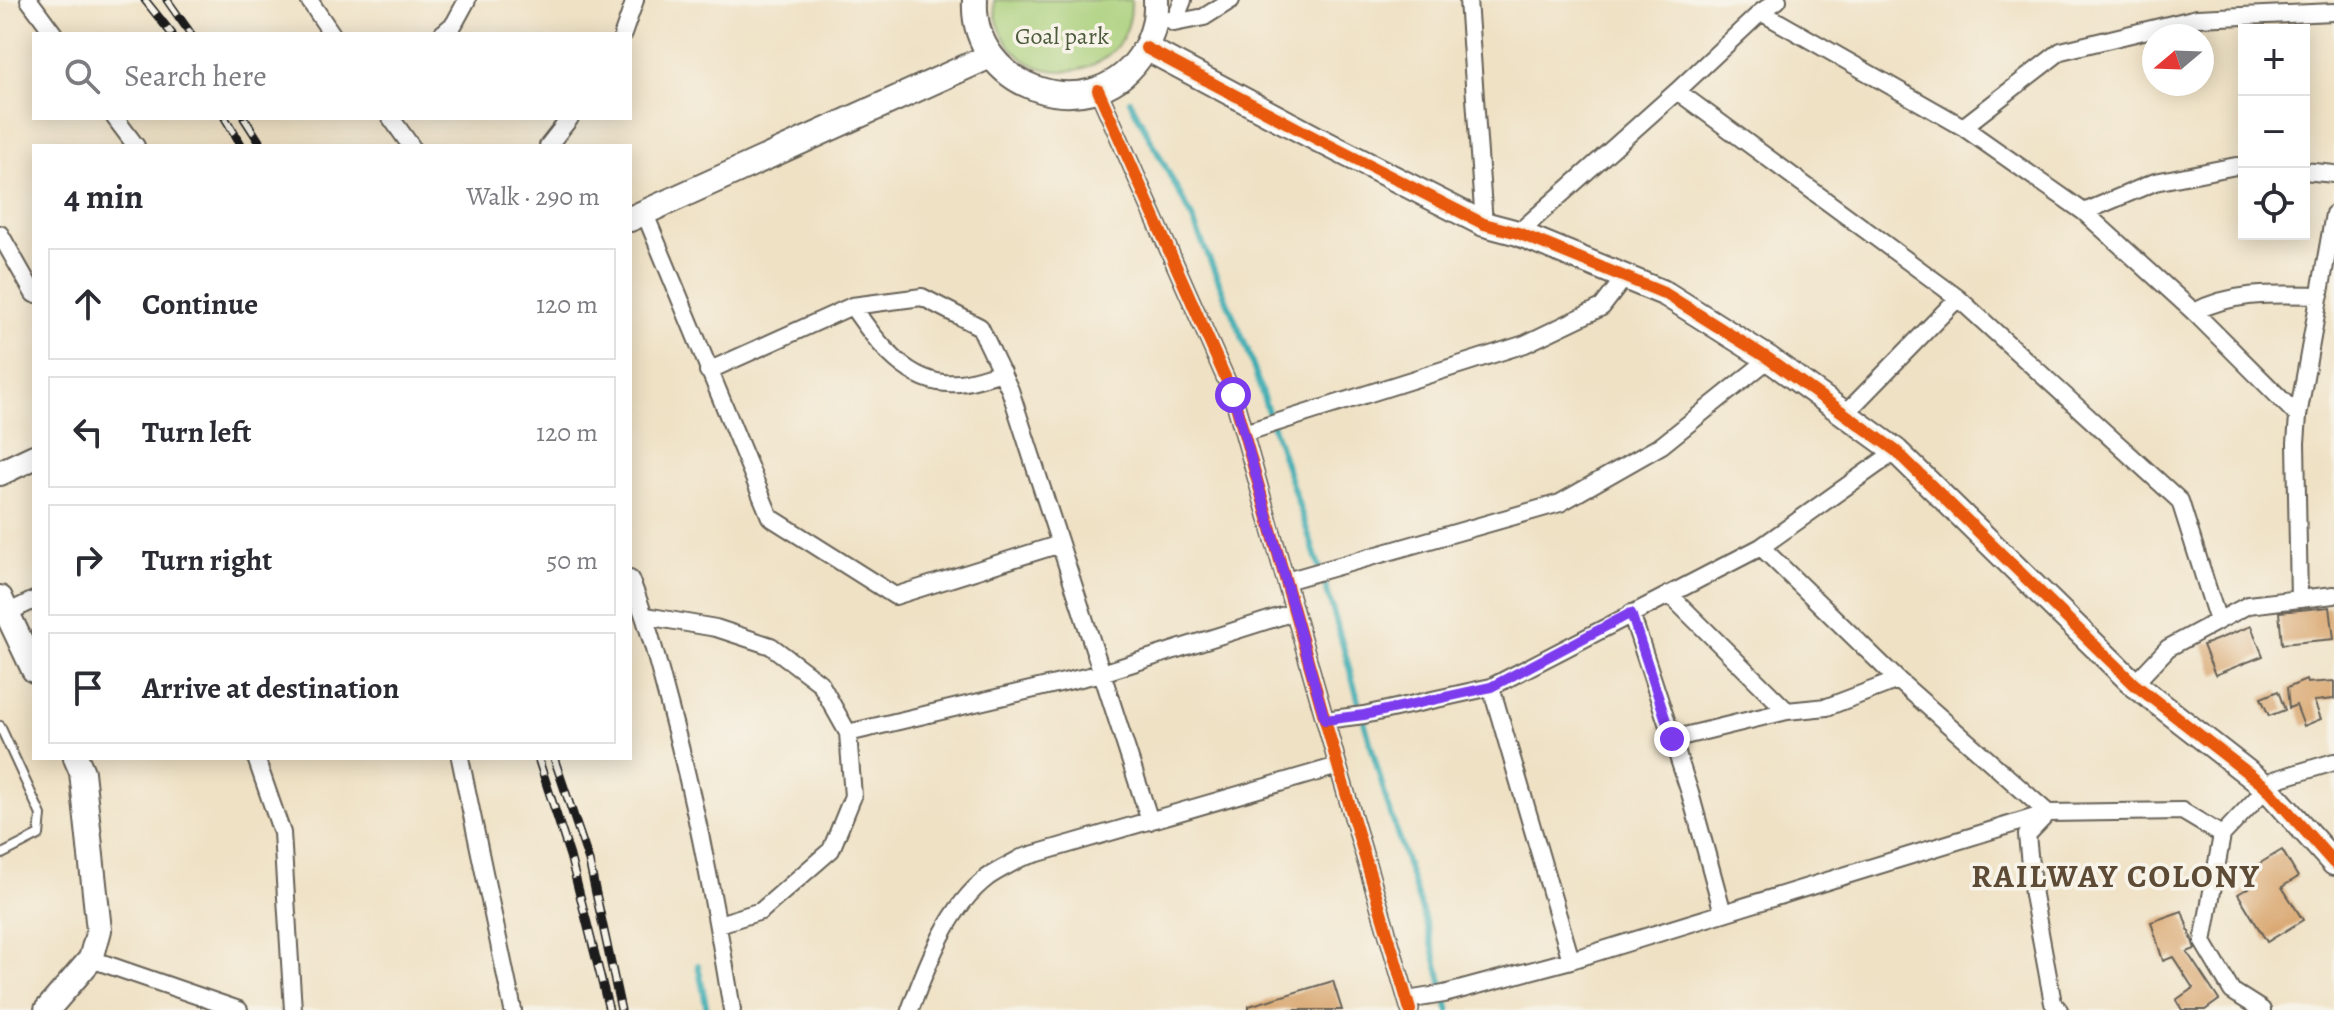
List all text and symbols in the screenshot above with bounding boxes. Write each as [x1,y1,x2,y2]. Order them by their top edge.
park label: Goal park [1015,20,1109,52]
north arrow [2142,24,2214,96]
map controls [2238,24,2310,240]
button: + [2238,24,2310,96]
search box [32,32,632,120]
icon: search [60,54,104,98]
text: Search here [124,56,267,96]
button: − [2238,96,2310,168]
button: locate [2238,168,2310,240]
text: 4 min [64,173,143,220]
text: Walk · 290 m [466,179,600,214]
icon: ahead [66,282,110,326]
text: Continue [142,284,258,324]
text: 120 m [536,287,598,322]
route start [1215,377,1251,413]
icon: left [66,410,110,454]
text: Turn left [142,412,251,452]
text: 120 m [536,415,598,450]
icon: right [66,538,110,582]
text: Turn right [142,540,272,580]
text: 50 m [546,543,598,578]
icon: arrive [66,666,110,710]
text: Arrive at destination [142,668,399,708]
route end [1654,721,1690,757]
district label: RAILWAY COLONY [1971,854,2261,898]

